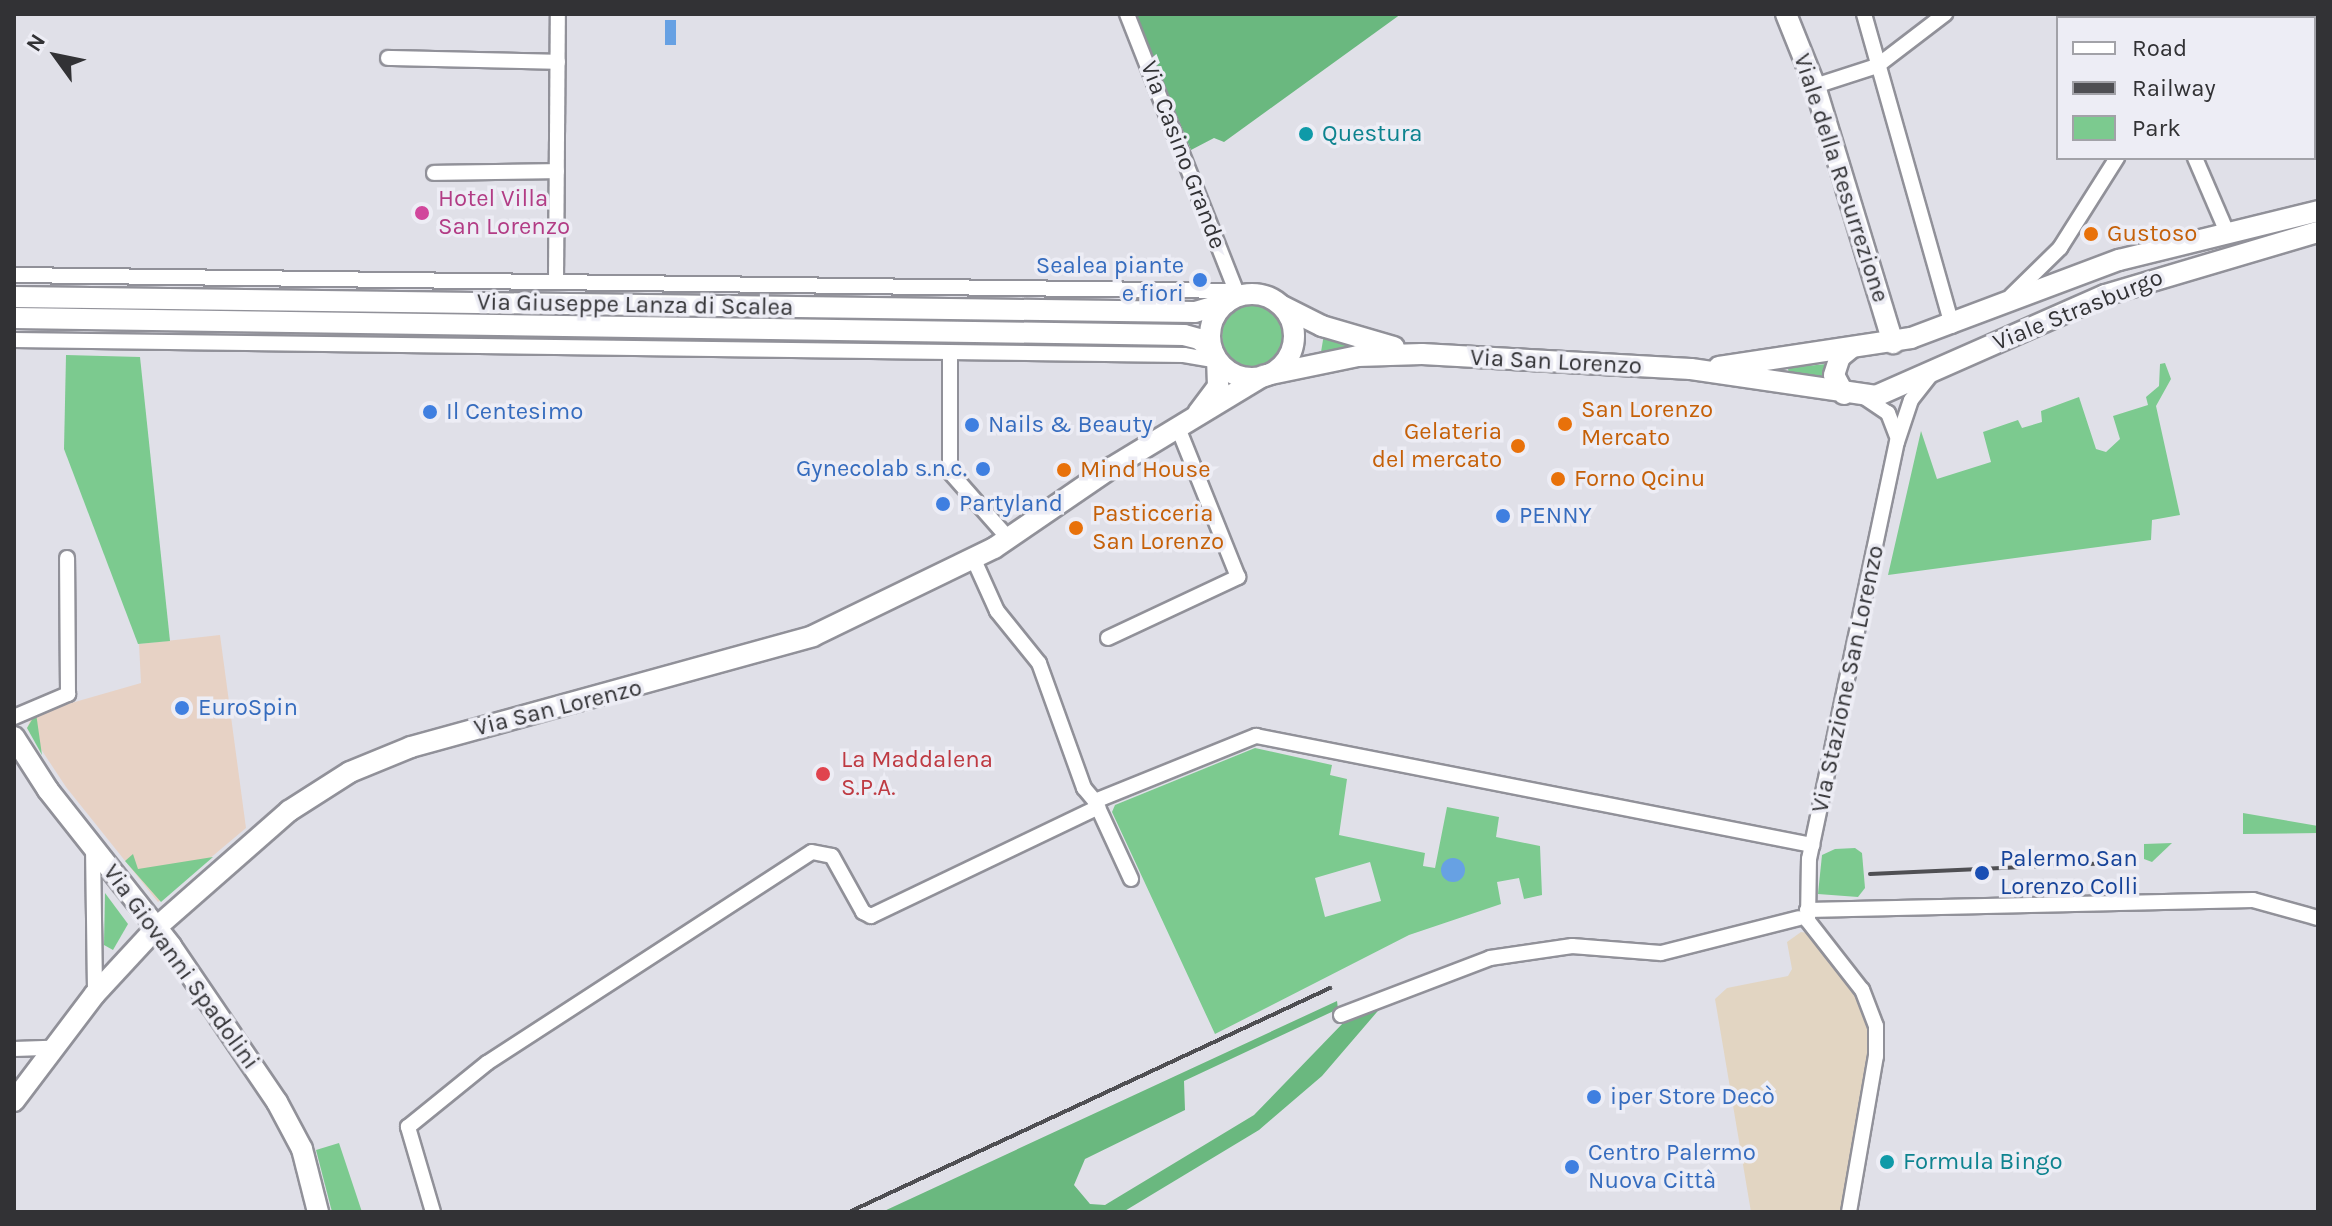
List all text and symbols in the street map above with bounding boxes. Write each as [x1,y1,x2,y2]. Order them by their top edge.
north arrow [16,16,96,96]
legend [2056,16,2316,160]
text: N [21,29,51,57]
text: Road [2132,34,2187,62]
street label: Viale della Resurrezione [1787,50,1895,306]
street label: Via Casino Grande [1134,57,1232,253]
text: Railway [2132,74,2216,102]
text: Park [2132,114,2181,142]
place label: Questura [1322,120,1423,148]
marker: Questura [1297,125,1315,143]
place label: Hotel Villa San Lorenzo [438,185,570,241]
marker: Hotel Villa San Lorenzo [413,204,431,222]
place label: Gustoso [2107,220,2197,248]
marker: Gustoso [2082,225,2100,243]
place label: Sealea piante e fiori [1036,252,1184,308]
street label: Viale Strasburgo [1989,263,2167,357]
marker: Sealea piante e fiori [1191,271,1209,289]
street label: Via Giuseppe Lanza di Scalea [477,288,793,322]
street label: Via San Lorenzo [1469,343,1643,381]
place label: San Lorenzo Mercato [1581,396,1713,452]
place label: Il Centesimo [446,398,583,426]
marker: Il Centesimo [421,403,439,421]
place label: Nails & Beauty [988,411,1153,439]
marker: San Lorenzo Mercato [1556,415,1574,433]
marker: Nails & Beauty [963,416,981,434]
place label: Gelateria del mercato [1372,418,1502,474]
marker: Gelateria del mercato [1509,437,1527,455]
place label: Gynecolab s.n.c. [796,455,967,483]
place label: Mind House [1080,456,1211,484]
marker: Gynecolab s.n.c. [974,460,992,478]
marker: Mind House [1055,461,1073,479]
place label: Forno Qcinu [1574,465,1705,493]
marker: Forno Qcinu [1549,470,1567,488]
place label: Partyland [959,490,1063,518]
marker: Partyland [934,495,952,513]
place label: Pasticceria San Lorenzo [1092,500,1224,556]
place label: PENNY [1519,502,1592,530]
marker: PENNY [1494,507,1512,525]
marker: Pasticceria San Lorenzo [1067,519,1085,537]
street label: Via Stazione San Lorenzo [1806,543,1890,815]
street label: Via San Lorenzo [471,673,645,743]
place label: EuroSpin [198,694,298,722]
marker: EuroSpin [173,699,191,717]
place label: La Maddalena S.P.A. [841,746,993,802]
marker: La Maddalena S.P.A. [812,763,834,785]
place label: Palermo San Lorenzo Colli [2000,845,2138,901]
street label: Via Giovanni Spadolini [97,859,265,1075]
marker: Palermo San Lorenzo Colli [1971,862,1993,884]
place label: iper Store Decò [1610,1083,1775,1111]
marker: iper Store Decò [1585,1088,1603,1106]
place label: Centro Palermo Nuova Città [1588,1139,1756,1195]
place label: Formula Bingo [1903,1148,2063,1176]
marker: Formula Bingo [1878,1153,1896,1171]
marker: Centro Palermo Nuova Città [1563,1158,1581,1176]

